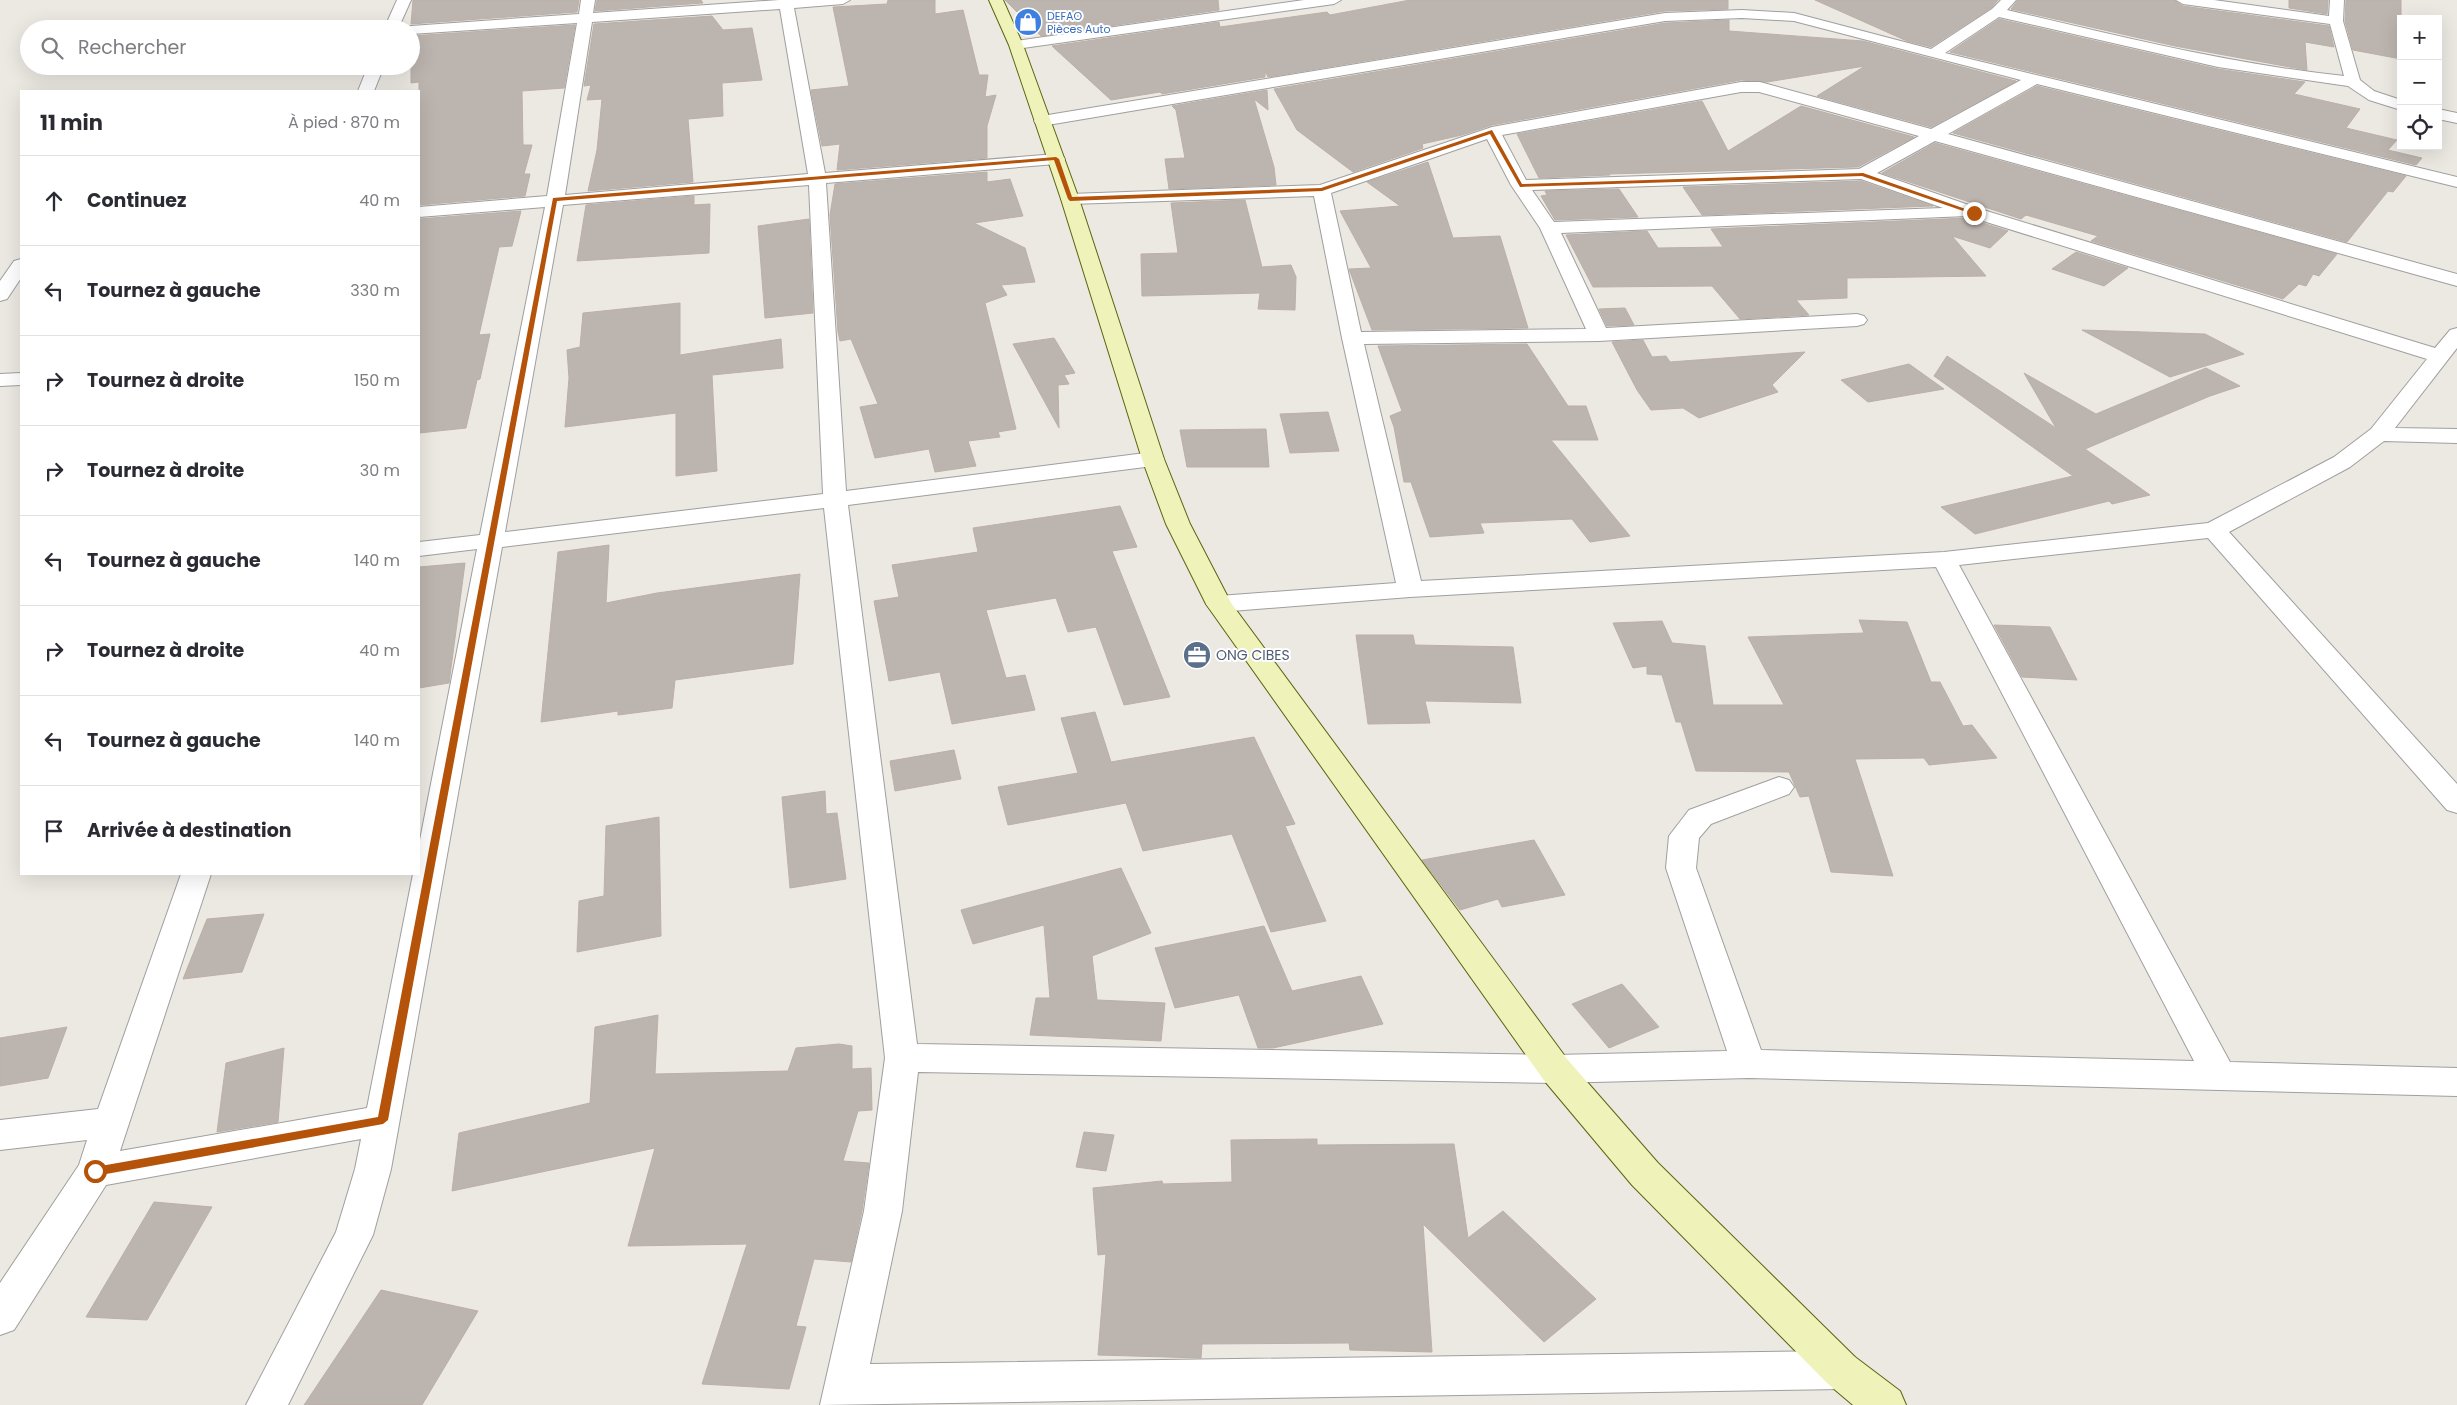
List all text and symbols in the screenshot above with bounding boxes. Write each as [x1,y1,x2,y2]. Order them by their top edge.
shop icon: DEFAO Pièces Auto [1013,7,1043,37]
place label: DEFAO Pièces Auto [1047,8,1111,37]
map controls [2397,15,2442,150]
button: + [2397,15,2442,60]
search box [20,20,420,75]
icon: search [38,34,66,62]
text: Rechercher [78,34,186,61]
button: − [2397,60,2442,105]
button: locate [2397,105,2442,150]
text: 11 min [40,108,103,137]
text: À pied · 870 m [288,111,400,134]
icon: ahead [40,187,68,215]
text: Continuez [87,187,186,214]
text: 40 m [359,189,400,212]
route end [1963,202,1986,225]
icon: left [40,277,68,305]
text: Tournez à gauche [87,277,261,304]
text: 330 m [350,279,400,302]
icon: right [40,367,68,395]
text: Tournez à droite [87,367,244,394]
text: 150 m [354,369,400,392]
icon: right [40,457,68,485]
text: Tournez à droite [87,457,244,484]
text: 30 m [360,459,400,482]
icon: left [40,547,68,575]
text: Tournez à gauche [87,547,261,574]
text: 140 m [354,549,400,572]
icon: right [40,637,68,665]
text: Tournez à droite [87,637,244,664]
text: 40 m [359,639,400,662]
office icon: ONG CIBES [1182,640,1212,670]
place label: ONG CIBES [1216,645,1290,665]
icon: left [40,727,68,755]
text: Tournez à gauche [87,727,261,754]
text: 140 m [354,729,400,752]
icon: arrive [40,817,68,845]
text: Arrivée à destination [87,817,292,844]
route start [84,1160,107,1183]

